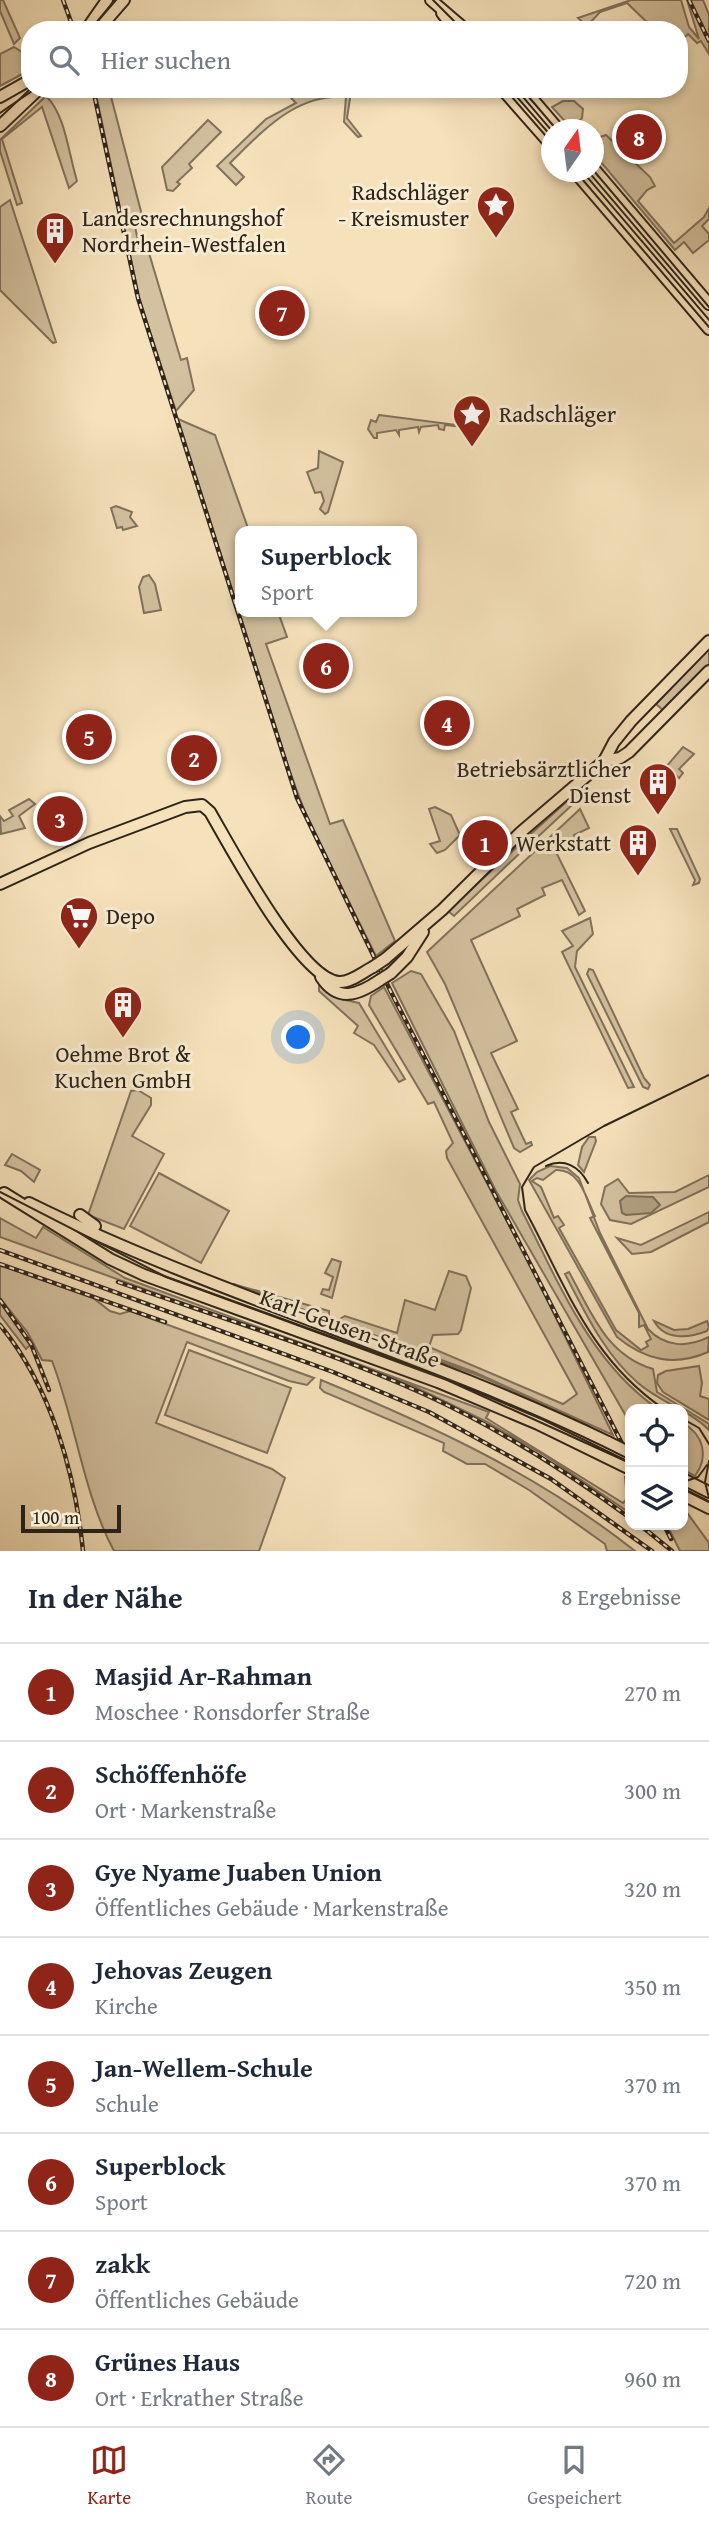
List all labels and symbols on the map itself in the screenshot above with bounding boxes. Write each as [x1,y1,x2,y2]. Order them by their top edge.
pin: 8 [616,111,662,163]
north arrow [541,119,604,182]
place label: Radschläger - Kreismuster [338,175,470,234]
place icon: Radschläger - Kreismuster [475,184,517,239]
place label: Landesrechnungshof Nordrhein-Westfalen [82,201,286,260]
building icon: Landesrechnungshof Nordrhein-Westfalen [34,210,76,265]
pin: 7 [259,287,305,339]
place icon: Radschläger [451,393,493,448]
place label: Radschläger [499,397,617,430]
pin: 6 [303,640,349,692]
pin: 4 [424,697,470,749]
pin: 5 [66,711,112,763]
pin: 2 [171,732,217,784]
place label: Betriebsärztlicher Dienst [457,752,632,811]
building icon: Betriebsärztlicher Dienst [637,761,679,816]
pin: 3 [37,793,83,845]
pin: 1 [462,817,508,869]
building icon: Werkstatt [617,822,659,877]
place label: Werkstatt [516,826,611,859]
supermarket icon: Depo [58,895,100,950]
place label: Depo [106,899,155,932]
building icon: Oehme Brot & Kuchen GmbH [102,984,144,1039]
your location [281,1020,315,1054]
place label: Oehme Brot & Kuchen GmbH [54,1037,192,1096]
street label: Karl-Geusen-Straße [255,1280,445,1375]
scale bar [21,1502,121,1534]

